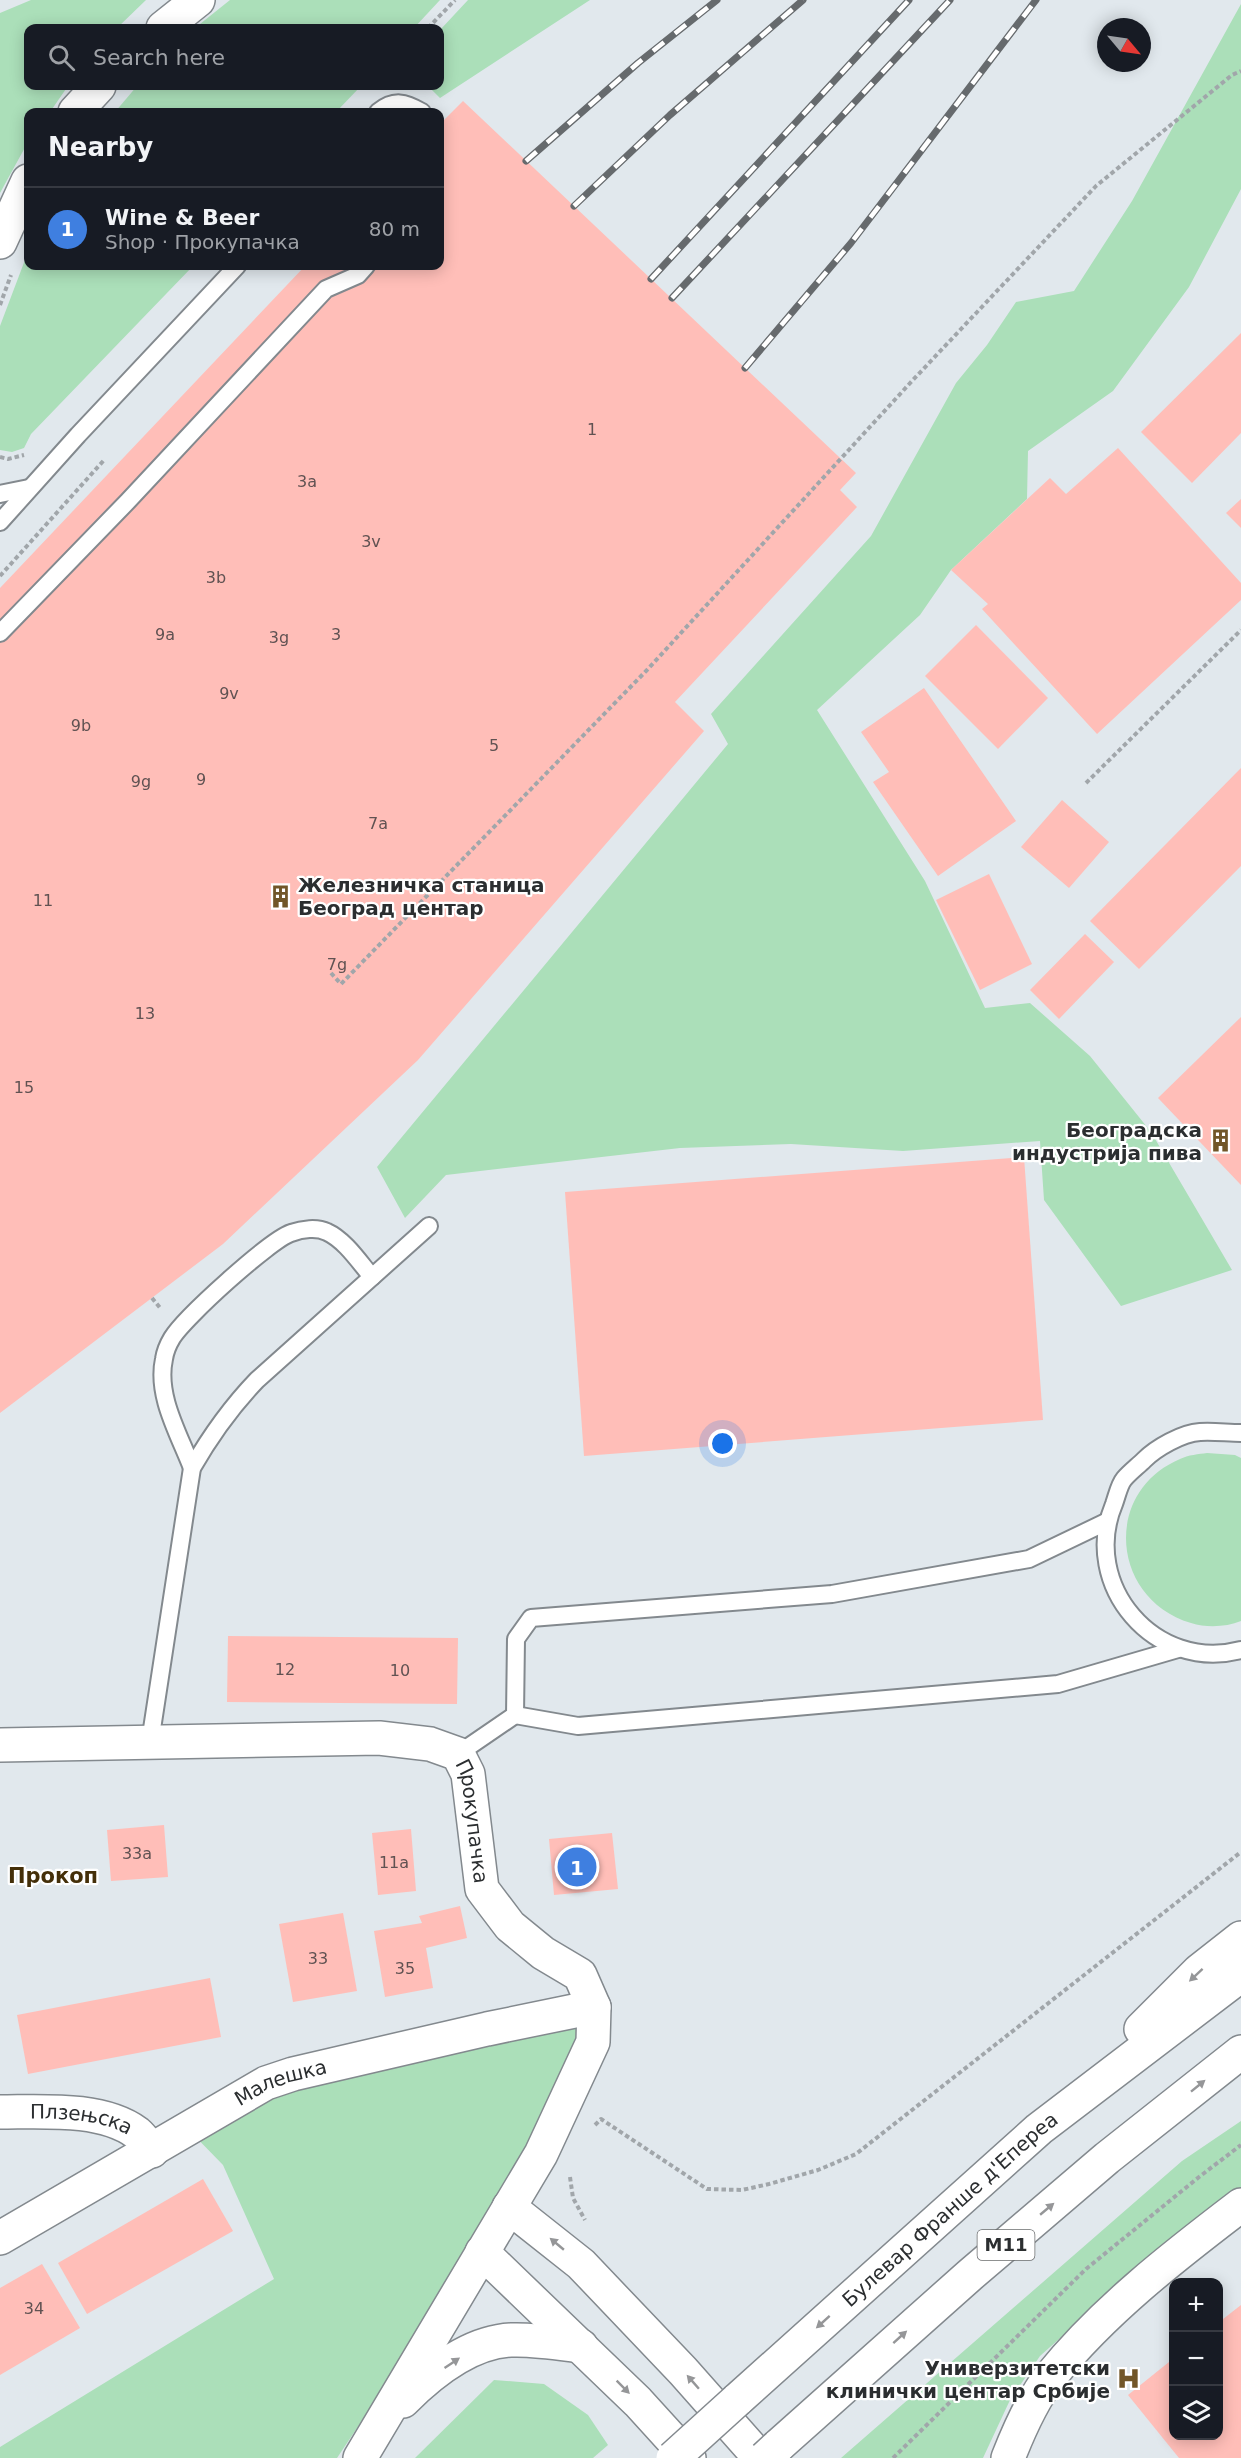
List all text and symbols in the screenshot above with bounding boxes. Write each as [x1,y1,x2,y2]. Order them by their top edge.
north arrow [1097,18,1151,72]
search box [24,24,444,90]
icon: search [45,41,78,74]
text: Search here [93,45,225,70]
text: Nearby [48,132,153,162]
text: Wine & Beer [105,205,259,230]
text: 1 [61,217,74,241]
text: 80 m [369,217,420,241]
text: Shop · Прокупачка [105,230,300,254]
house number: 1 [587,420,597,439]
house number: 3a [297,472,317,491]
house number: 3v [361,532,381,551]
house number: 3b [206,568,226,587]
house number: 9a [155,625,175,644]
house number: 3 [331,625,341,644]
house number: 3g [269,628,289,647]
house number: 9v [219,684,239,703]
house number: 9b [71,716,91,735]
house number: 5 [489,736,499,755]
house number: 9 [196,770,206,789]
house number: 9g [131,772,151,791]
house number: 7a [368,814,388,833]
place label: Железничка станица Београд центар [298,873,545,920]
building icon: Железничка станица Београд центар [267,883,293,909]
house number: 11 [33,891,53,910]
house number: 7g [327,955,347,974]
house number: 13 [135,1004,155,1023]
house number: 15 [14,1078,34,1097]
place label: Београдска индустрија пива [1012,1118,1202,1165]
building icon: Београдска индустрија пива [1207,1128,1233,1154]
your location [708,1429,737,1458]
house number: 12 [275,1660,295,1679]
house number: 10 [390,1661,410,1680]
street label: Прокупачка [450,1755,493,1885]
house number: 33a [122,1844,152,1863]
pin: 1 [558,1844,596,1890]
house number: 11a [379,1853,409,1872]
district label: Прокоп [8,1864,98,1888]
house number: 33 [308,1949,328,1968]
house number: 35 [395,1959,415,1978]
one-way arrow [1188,1968,1203,1982]
street label: Малешка [230,2055,329,2111]
one-way arrow [1190,2079,1206,2092]
street label: Плзењска [30,2100,137,2140]
street label: Булевар Франше д'Епереа [837,2107,1063,2312]
one-way arrow [1039,2203,1055,2216]
road number: M11 [978,2230,1034,2260]
one-way arrow [550,2238,565,2251]
map controls [1169,2278,1223,2440]
button: + [1169,2278,1223,2332]
house number: 34 [24,2299,44,2318]
one-way arrow [816,2315,831,2329]
one-way arrow [892,2331,907,2344]
button: − [1169,2332,1223,2386]
place label: Универзитетски клинички центар Србије [826,2356,1110,2403]
one-way arrow [444,2357,460,2368]
hospital icon: Универзитетски клинички центар Србије [1115,2366,1141,2392]
one-way arrow [687,2375,700,2390]
one-way arrow [615,2380,629,2394]
button: layers [1169,2386,1223,2440]

